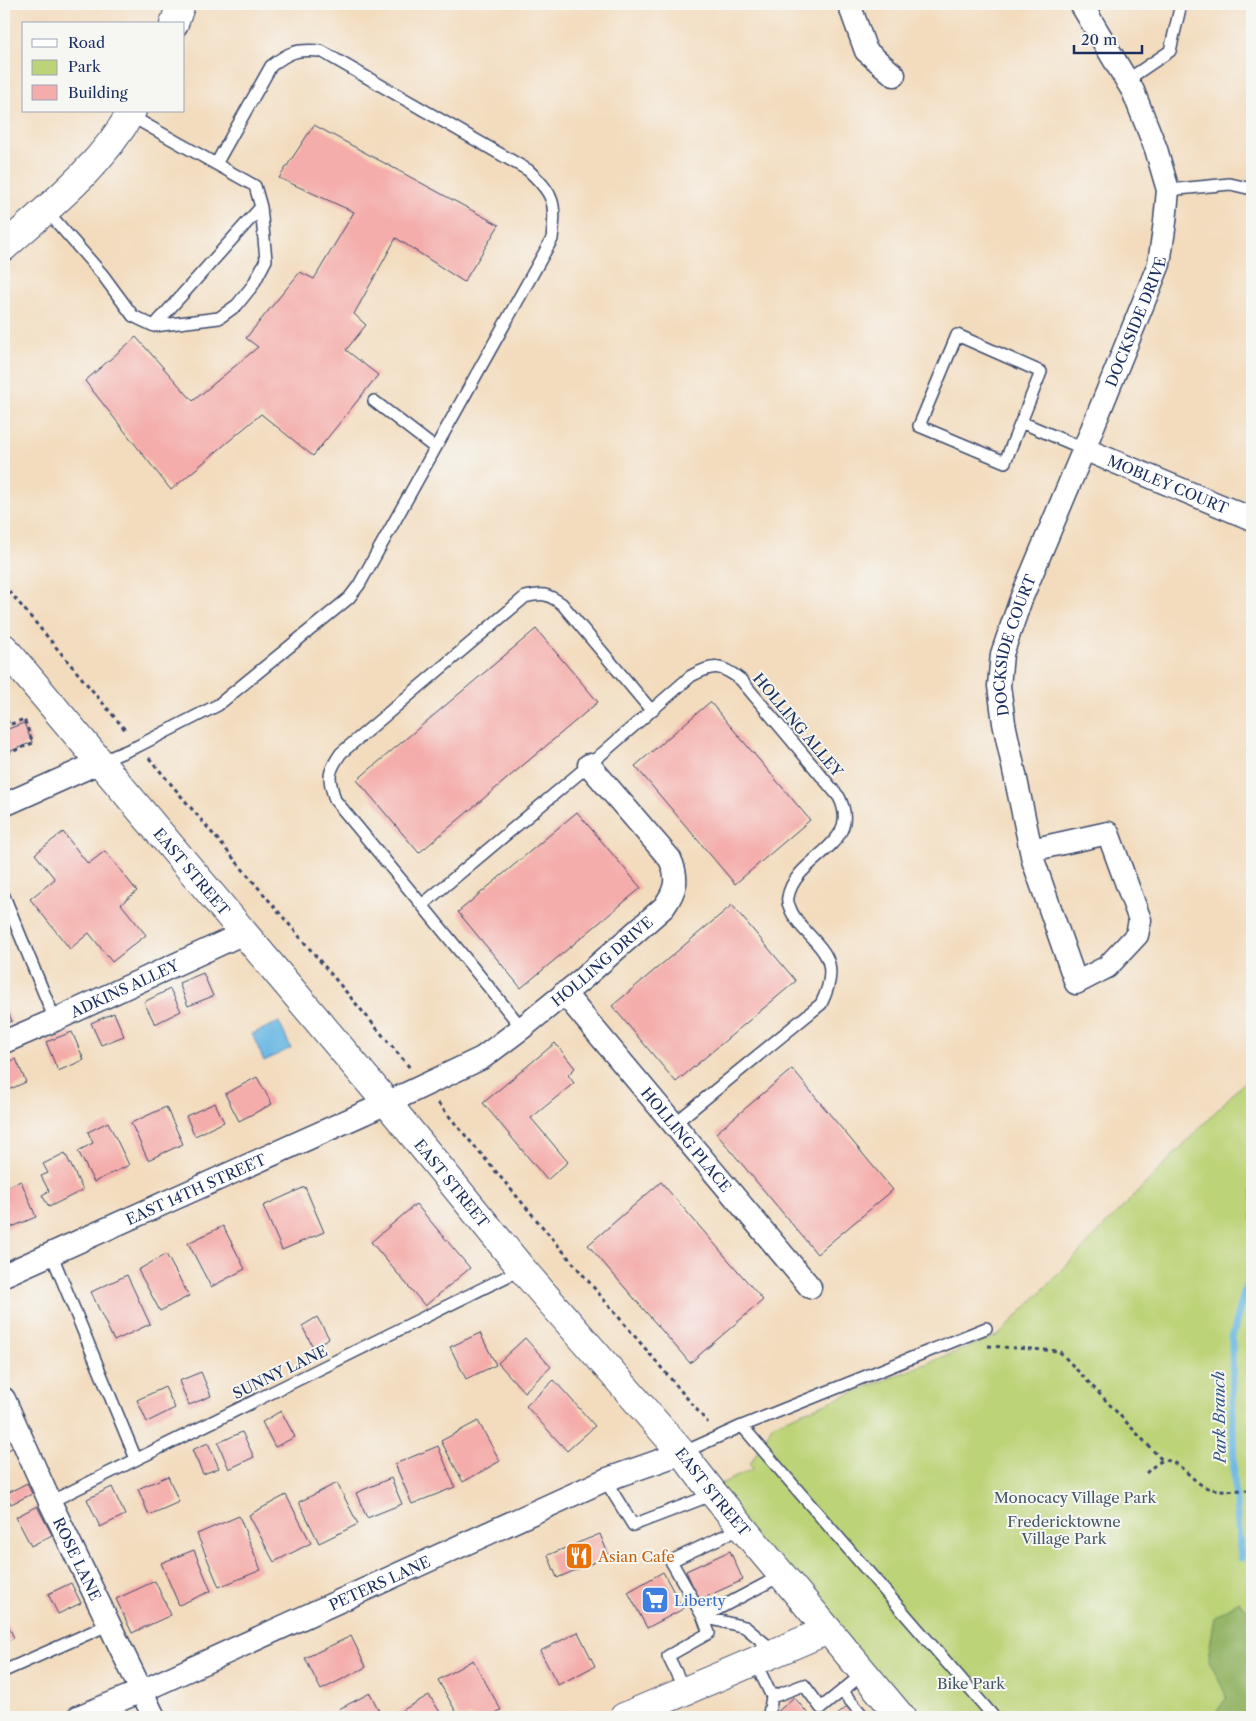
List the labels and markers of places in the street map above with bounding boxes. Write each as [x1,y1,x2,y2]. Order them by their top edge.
restaurant icon: Asian Cafe [564,1541,594,1571]
place label: Asian Cafe [597,1547,675,1566]
supermarket icon: Liberty [640,1585,670,1615]
place label: Liberty [674,1591,726,1610]

